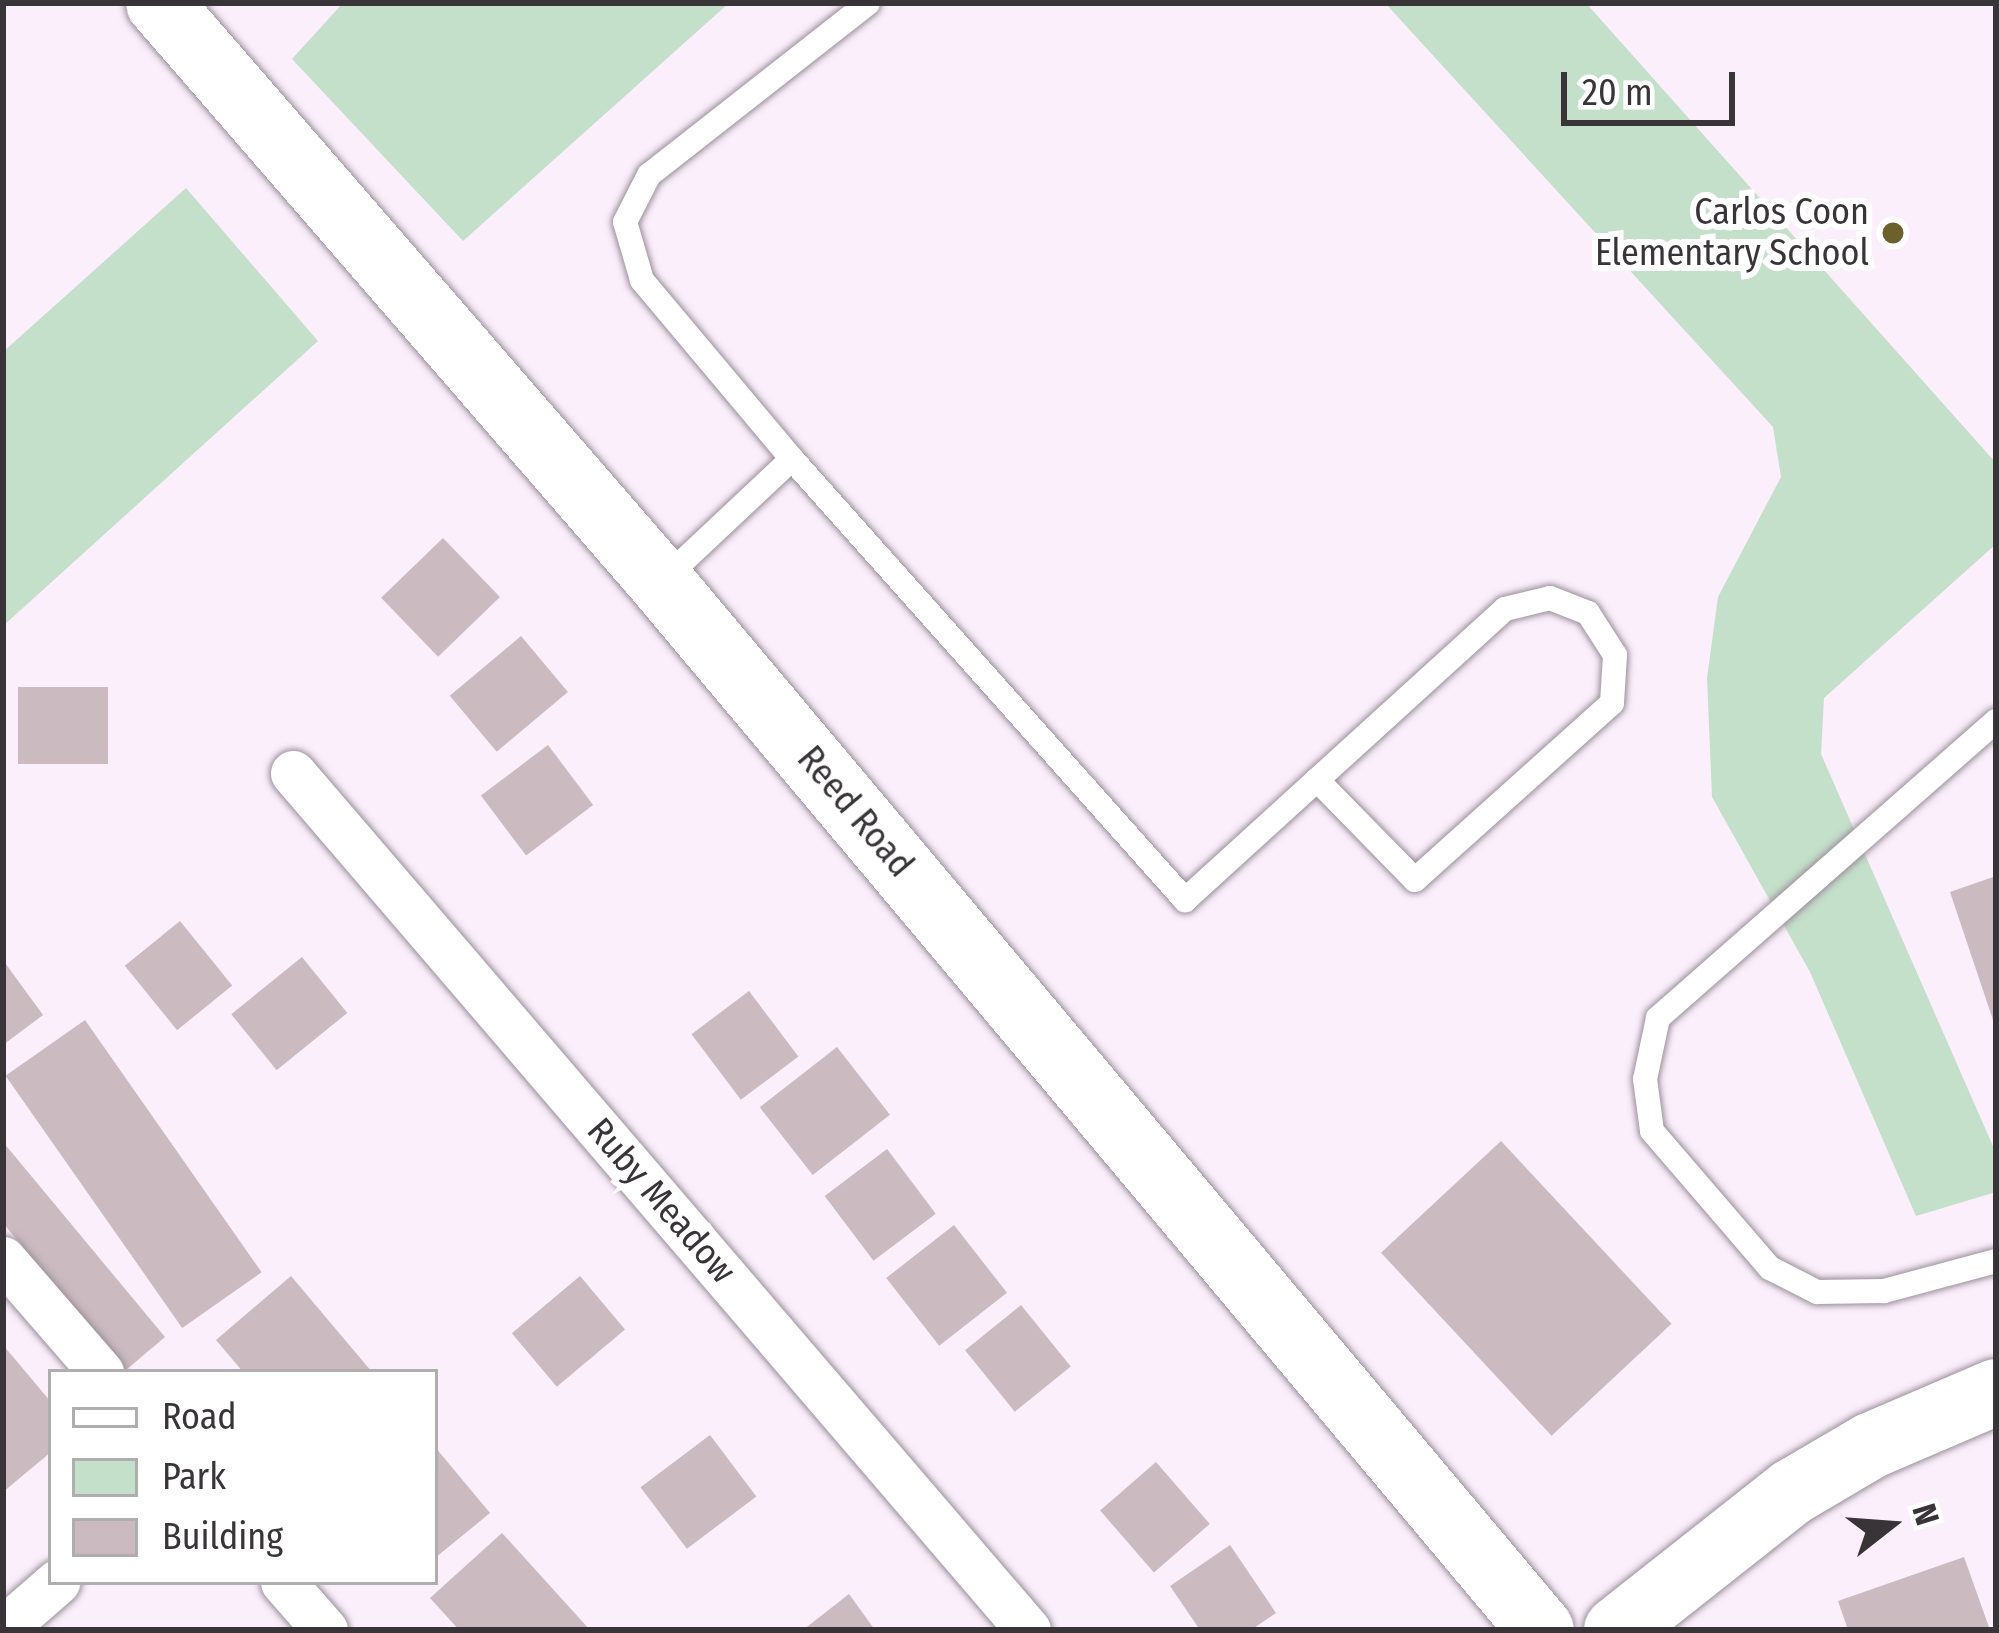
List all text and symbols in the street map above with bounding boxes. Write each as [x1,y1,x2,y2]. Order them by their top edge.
scale bar [1567,48,1741,122]
text: 20 m [1582,71,1653,115]
place label: Carlos Coon Elementary School [1595,190,1869,275]
marker: Carlos Coon Elementary School [1880,220,1906,246]
street label: Reed Road [788,738,922,886]
street label: Ruby Meadow [578,1110,744,1292]
legend [48,1369,438,1585]
text: Road [162,1395,237,1439]
text: Park [162,1455,226,1499]
north arrow [1831,1465,1951,1585]
text: N [1903,1499,1947,1530]
text: Building [162,1515,283,1559]

